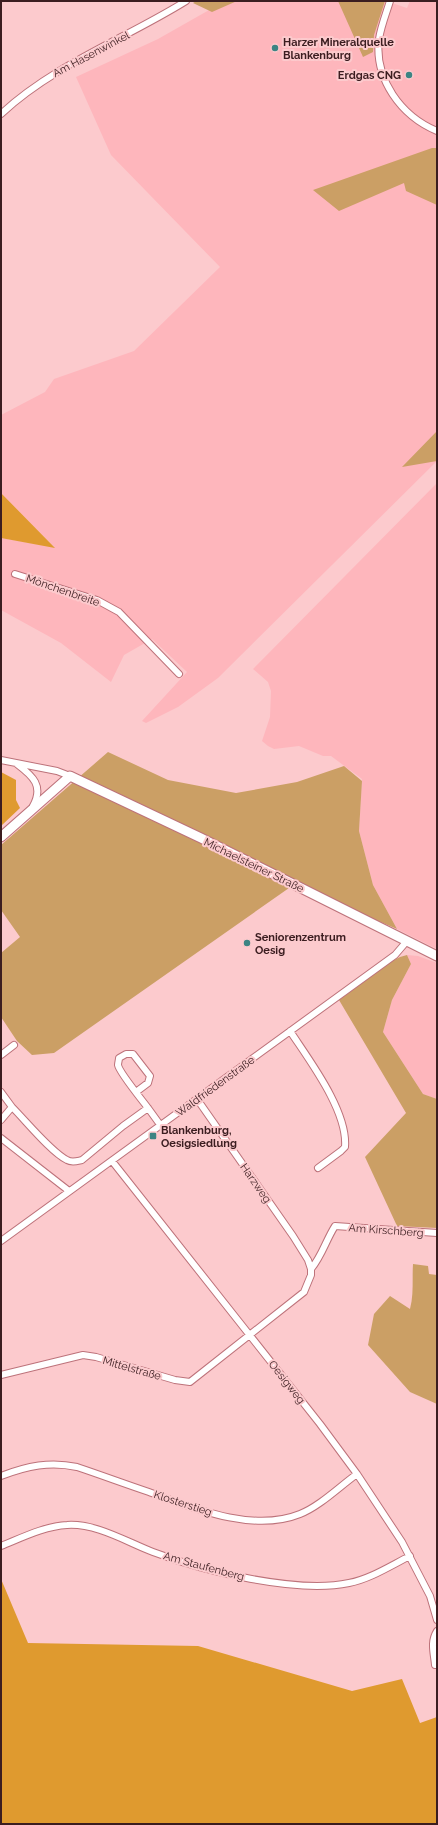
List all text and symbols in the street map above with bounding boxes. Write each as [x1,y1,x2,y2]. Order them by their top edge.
street label: Am Hasenwinkel [51,29,132,80]
place label: Harzer Mineralquelle Blankenburg [283,36,394,62]
marker: Harzer Mineralquelle Blankenburg [270,43,280,53]
place label: Erdgas CNG [338,69,401,82]
marker: Erdgas CNG [404,70,414,80]
street label: Mönchenbreite [24,572,102,609]
street label: Michaelsteiner Straße [202,836,306,896]
place label: Seniorenzentrum Oesig [255,931,346,957]
marker: Seniorenzentrum Oesig [242,938,252,948]
street label: Waldfriedenstraße [173,1053,258,1119]
place label: Blankenburg, Oesigsiedlung [161,1124,237,1150]
marker: Blankenburg, Oesigsiedlung [148,1131,158,1141]
street label: Harzweg [237,1161,274,1206]
street label: Am Kirschberg [348,1221,424,1240]
street label: Mittelstraße [101,1354,163,1383]
street label: Oesigweg [266,1358,307,1406]
street label: Klosterstieg [152,1488,214,1519]
street label: Am Staufenberg [162,1549,246,1584]

